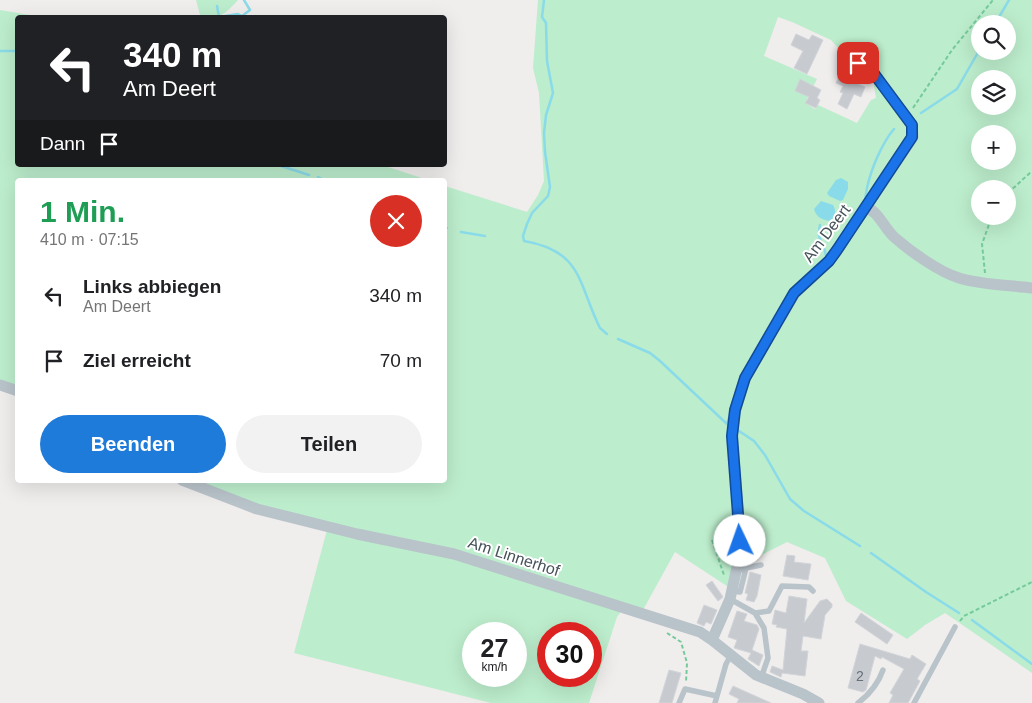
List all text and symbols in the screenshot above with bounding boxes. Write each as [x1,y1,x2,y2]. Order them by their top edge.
map controls [971,15,1016,225]
button: search [971,15,1016,60]
icon: left [40,35,105,100]
text: 340 m [123,35,222,74]
pin [837,42,879,84]
icon: arrive [844,49,872,77]
button: layers [971,70,1016,115]
text: Am Deert [123,76,216,101]
button: + [971,125,1016,170]
icon: arrive [95,130,123,158]
text: Dann [40,133,85,154]
button: − [971,180,1016,225]
text: 1 Min. [40,195,125,228]
button: close [370,195,422,247]
street label: Am Deert [799,201,854,265]
text: 410 m · 07:15 [40,231,139,248]
text: Links abbiegen [83,276,221,297]
icon: left [40,282,68,310]
text: 340 m [369,285,422,306]
text: Am Deert [83,298,151,315]
icon: arrive [40,347,68,375]
text: Ziel erreicht [83,350,191,371]
text: 70 m [380,350,422,371]
button: Beenden [40,415,226,473]
button: Teilen [236,415,422,473]
position arrow [713,514,765,566]
street label: Am Linnerhof [466,534,562,579]
speed limit sign: 30 [537,622,602,687]
text: 27 [481,634,508,662]
text: km/h [481,660,508,674]
house number: 2 [856,668,864,684]

